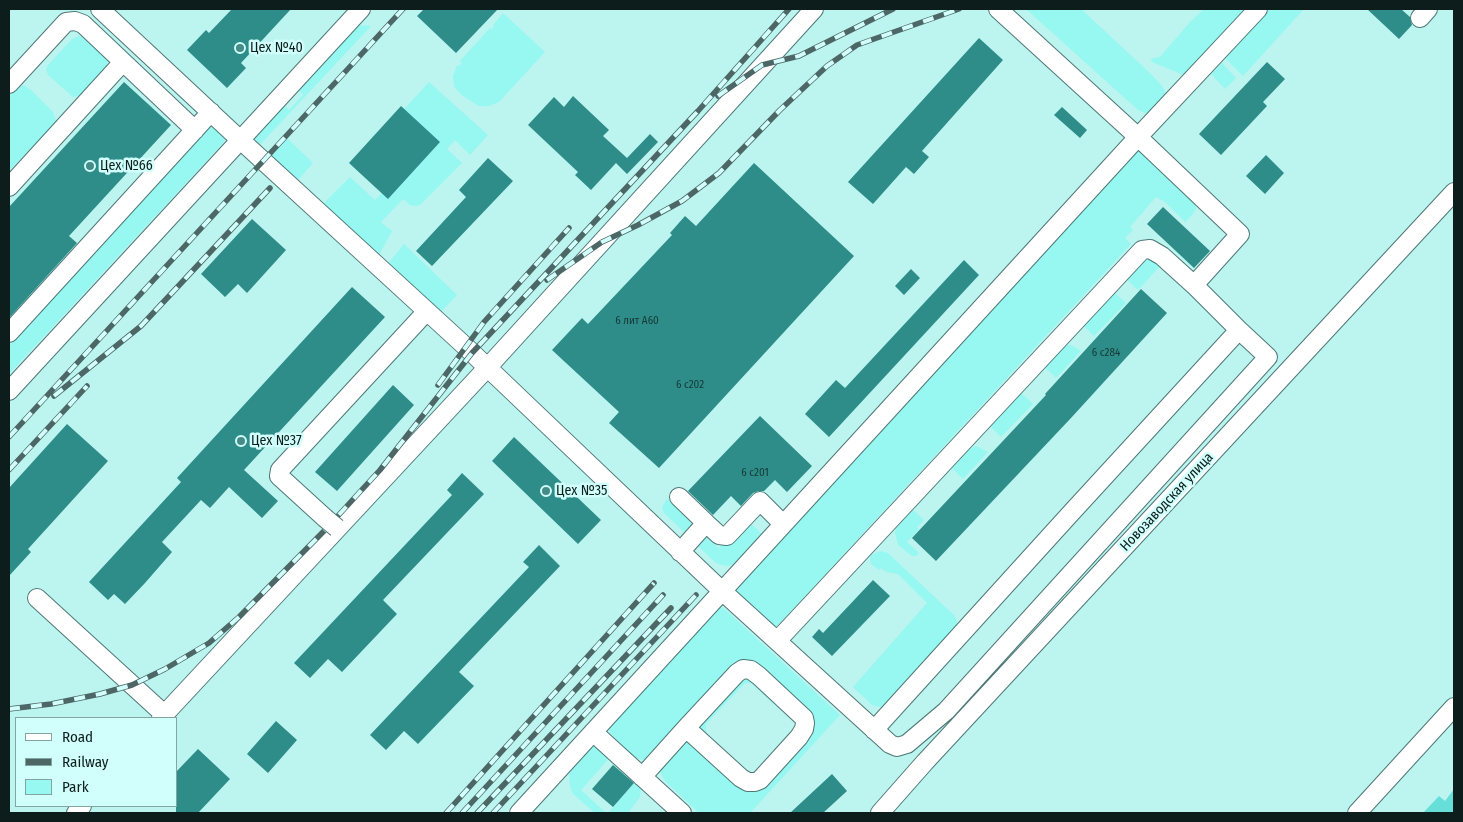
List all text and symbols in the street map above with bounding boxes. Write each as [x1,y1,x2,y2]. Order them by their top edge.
place label: Цех №40 [250,40,303,56]
marker: Цех №40 [234,42,246,54]
place label: Цех №66 [100,158,153,174]
marker: Цех №66 [84,160,96,172]
house number: 6 лит А60 [615,314,659,328]
house number: 6 с284 [1092,346,1120,360]
house number: 6 с202 [676,378,704,392]
place label: Цех №37 [251,433,302,449]
marker: Цех №37 [235,435,247,447]
street label: Новозаводская улица [1117,449,1217,555]
house number: 6 с201 [741,466,769,480]
place label: Цех №35 [556,483,607,499]
marker: Цех №35 [540,485,552,497]
legend [15,717,178,807]
text: Road [62,728,93,746]
text: Railway [62,753,109,771]
text: Park [62,778,89,796]

